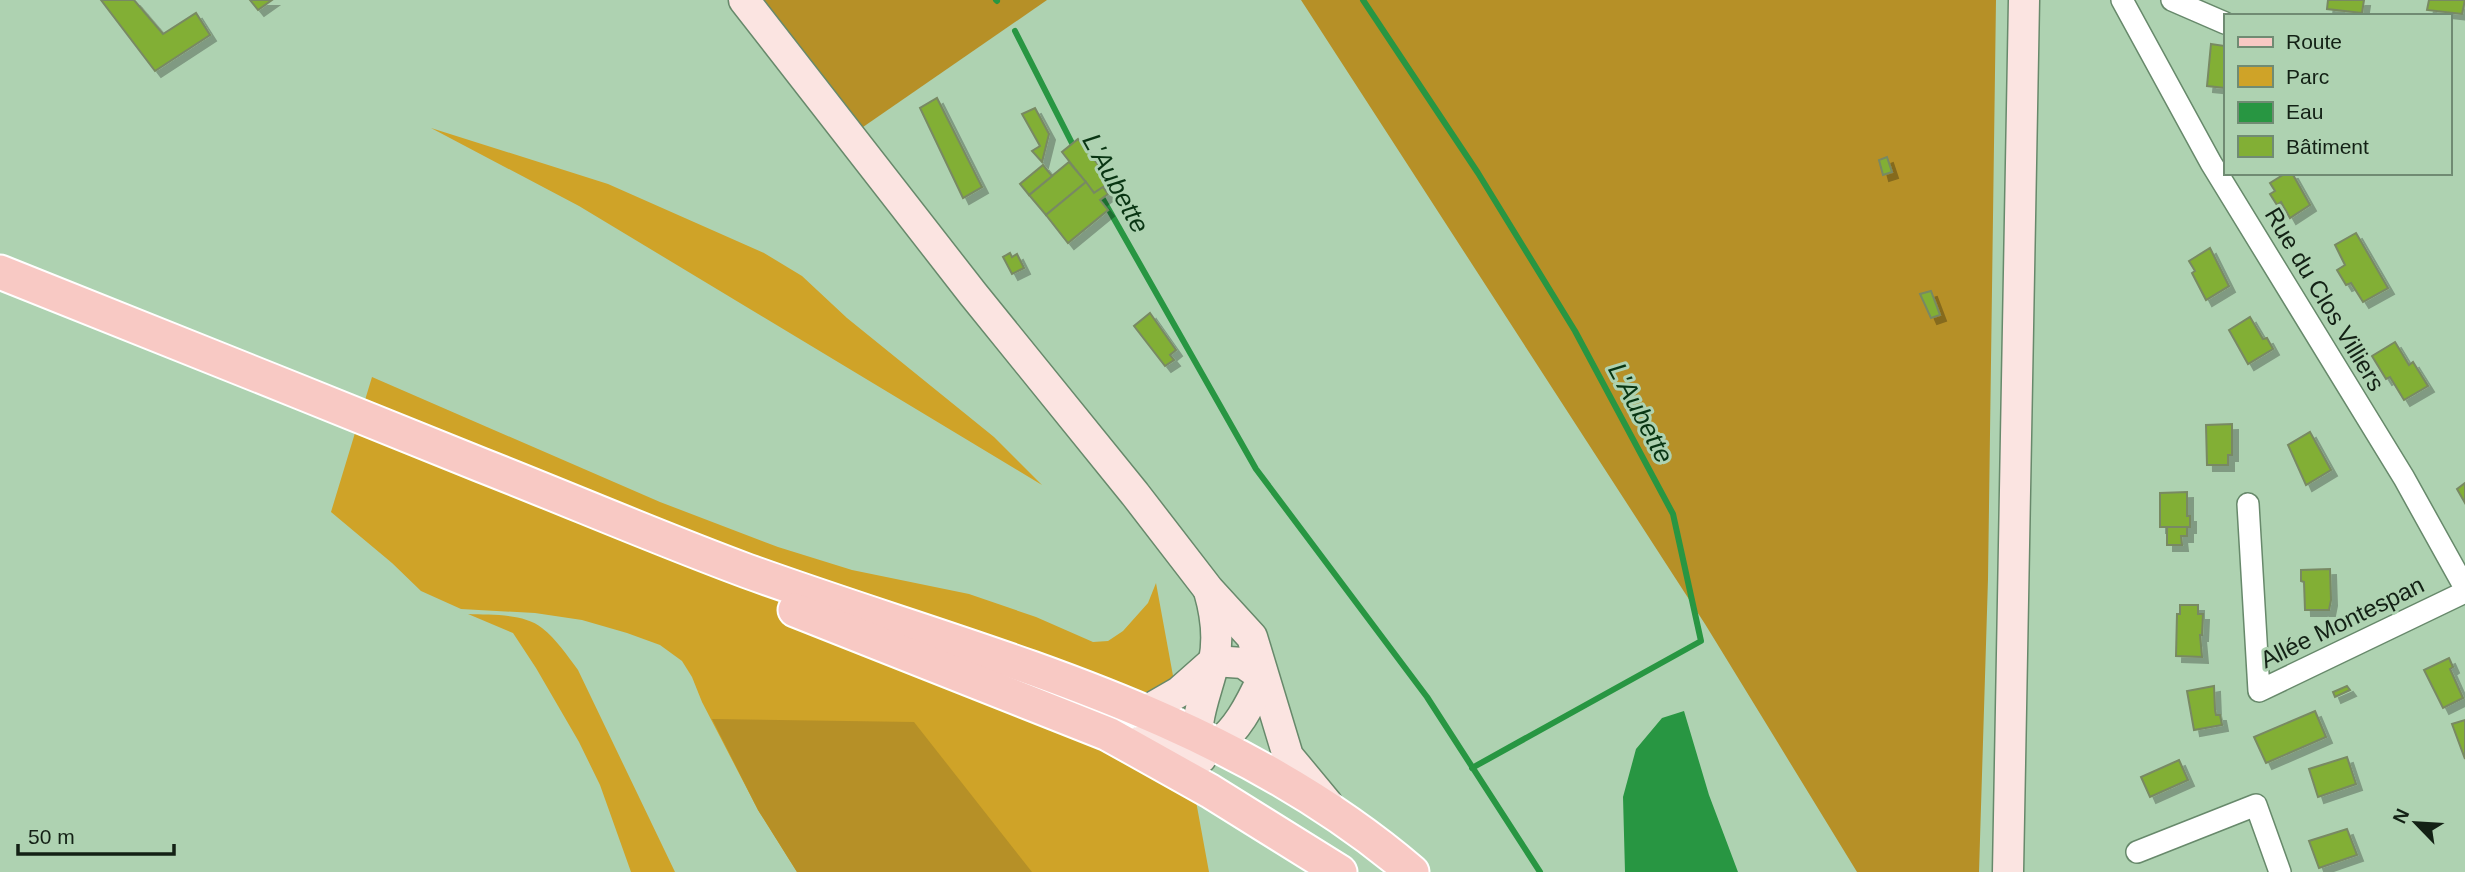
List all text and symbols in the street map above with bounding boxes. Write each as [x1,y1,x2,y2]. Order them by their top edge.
legend [2224,14,2451,175]
text: Route [2286,30,2342,53]
text: Parc [2286,65,2329,88]
text: Eau [2286,100,2323,123]
water label: L'Aubette [1076,128,1156,238]
text: Bâtiment [2286,135,2369,158]
street label: Rue du Clos Villiers [2260,202,2390,396]
water label: L'Aubette [1602,358,1680,468]
street label: Allée Montespan [2256,571,2428,673]
north arrow [2381,788,2451,858]
text: N [2389,805,2413,827]
scale bar [18,812,173,856]
text: 50 m [28,825,75,848]

